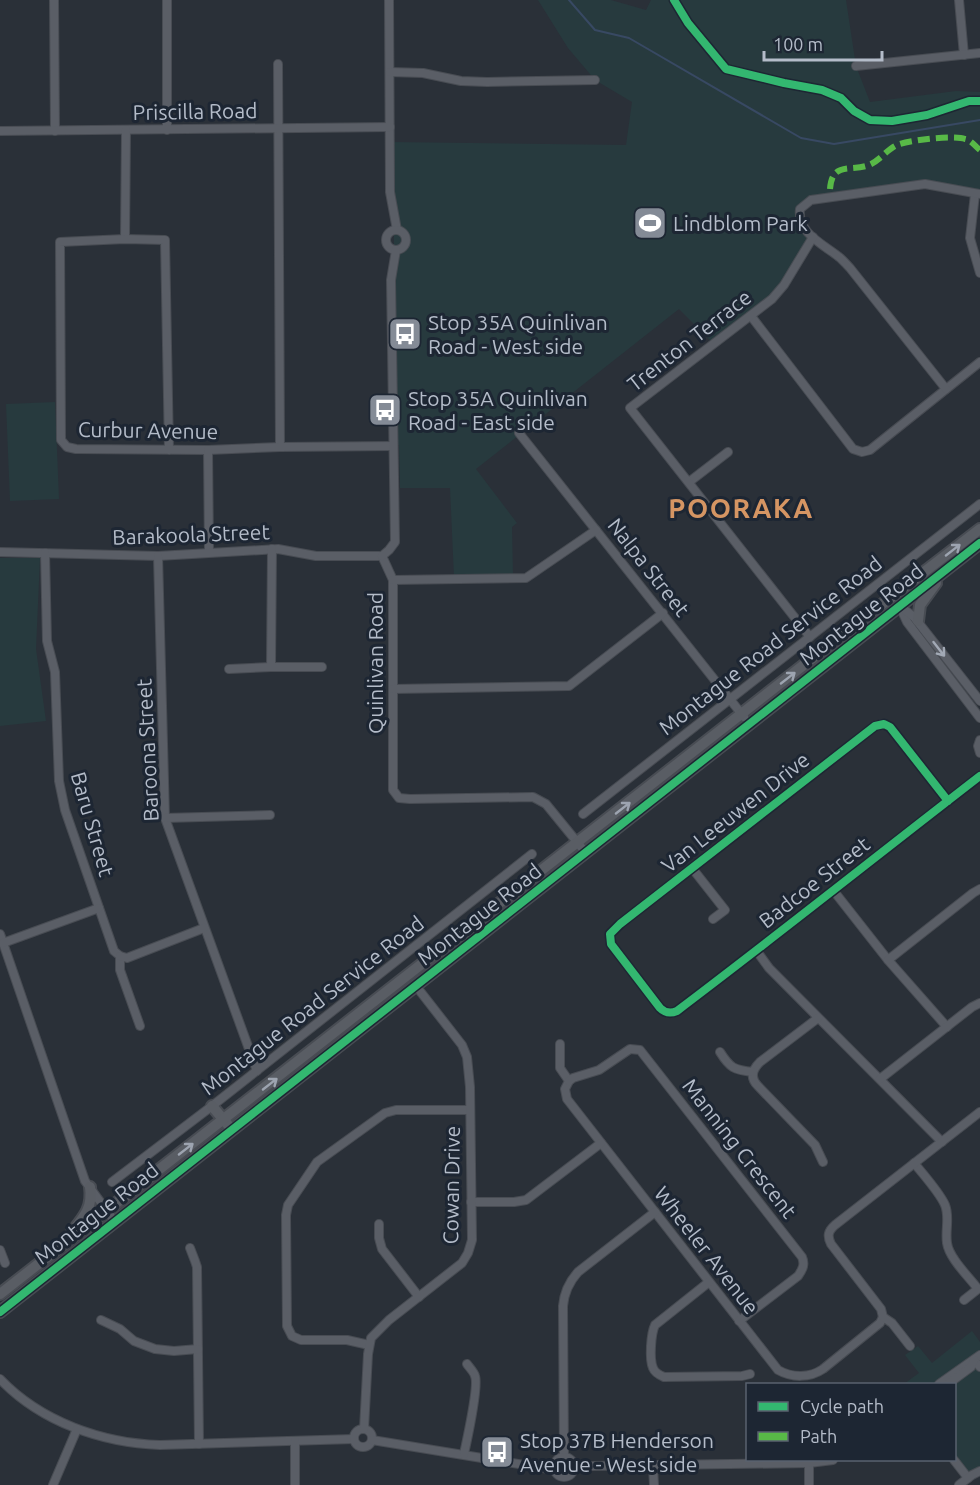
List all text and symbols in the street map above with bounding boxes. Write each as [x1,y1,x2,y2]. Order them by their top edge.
scale bar [764,24,882,62]
text: 100 m [773,34,823,54]
street label: Priscilla Road [132,98,258,124]
sports icon: Lindblom Park [632,205,668,241]
place label: Lindblom Park [673,211,808,235]
street label: Trenton Terrace [622,284,756,396]
place label: Stop 35A Quinlivan Road - West side [428,310,608,358]
bus stop icon: Stop 35A Quinlivan Road - West side [387,316,423,352]
place label: Stop 35A Quinlivan Road - East side [408,386,588,434]
bus stop icon: Stop 35A Quinlivan Road - East side [367,392,403,428]
street label: Curbur Avenue [78,417,218,443]
district label: POORAKA [668,493,814,523]
street label: Nalpa Street [603,513,695,621]
street label: Barakoola Street [112,519,270,549]
one-way arrow [944,544,960,557]
street label: Montague Road Service Road [654,551,886,739]
street label: Montague Road [794,558,928,670]
street label: Quinlivan Road [363,592,387,734]
one-way arrow [933,641,946,657]
one-way arrow [780,672,796,685]
street label: Baroona Street [131,678,163,822]
street label: Van Leeuwen Drive [656,747,814,877]
street label: Baru Street [67,769,119,879]
one-way arrow [615,801,631,814]
street label: Badcoe Street [754,831,874,933]
street label: Montague Road [412,858,546,970]
street label: Montague Road Service Road [196,911,428,1099]
street label: Manning Crescent [678,1074,802,1222]
one-way arrow [261,1077,277,1090]
street label: Cowan Drive [438,1125,464,1245]
one-way arrow [178,1142,194,1155]
street label: Montague Road [29,1157,163,1269]
street label: Wheeler Avenue [650,1181,764,1319]
legend [746,1383,956,1461]
text: Cycle path [800,1396,884,1416]
text: Path [800,1426,837,1446]
place label: Stop 37B Henderson Avenue - West side [520,1428,714,1476]
bus stop icon: Stop 37B Henderson Avenue - West side [479,1434,515,1470]

